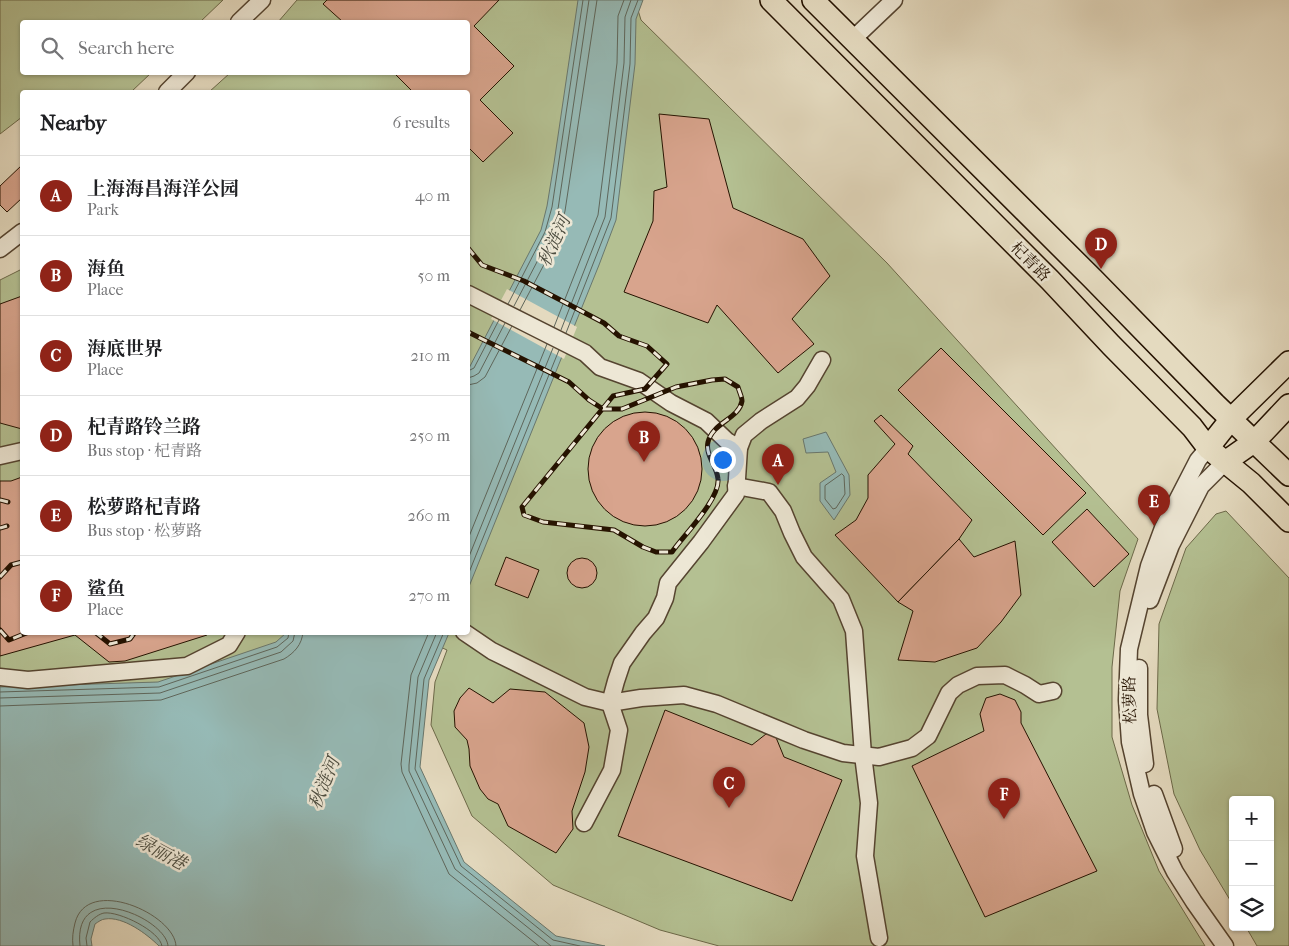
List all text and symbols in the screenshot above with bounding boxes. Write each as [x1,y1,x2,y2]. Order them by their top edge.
search box [20,20,470,75]
icon: search [38,34,66,62]
text: Search here [78,37,174,59]
text: Nearby [40,111,106,135]
text: 6 results [392,113,450,132]
text: 上海海昌海洋公园 [87,178,239,200]
text: A [51,186,61,205]
text: 40 m [415,186,450,205]
text: Park [87,200,119,219]
water label: 秋涟河 [534,210,576,270]
pin: D [1085,228,1117,269]
street label: 杞青路 [1007,238,1054,285]
text: 海鱼 [87,258,125,280]
text: B [51,266,61,285]
text: 50 m [418,266,450,285]
text: Place [87,280,123,299]
text: 海底世界 [87,338,163,360]
text: C [51,346,61,365]
text: 210 m [411,346,450,365]
text: Place [87,360,123,379]
text: 杞青路铃兰路 [87,416,201,438]
pin: B [628,421,660,462]
text: D [50,426,62,445]
text: 250 m [409,426,450,445]
text: Bus stop · 杞青路 [87,441,202,460]
pin: A [762,444,794,485]
your location [710,447,736,473]
pin: E [1138,485,1170,526]
text: 松萝路杞青路 [87,496,201,518]
text: E [51,506,61,525]
text: 260 m [408,506,450,525]
text: Bus stop · 松萝路 [87,521,202,540]
text: 鲨鱼 [87,578,125,600]
text: F [52,586,60,605]
text: 270 m [409,586,450,605]
text: Place [87,600,123,619]
street label: 松萝路 [1120,676,1139,724]
water label: 秋涟河 [305,751,345,812]
pin: C [713,767,745,808]
pin: F [988,778,1020,819]
map controls [1229,796,1274,931]
button: + [1229,796,1274,841]
water label: 绿丽港 [132,830,191,876]
button: − [1229,841,1274,886]
button: layers [1229,886,1274,931]

